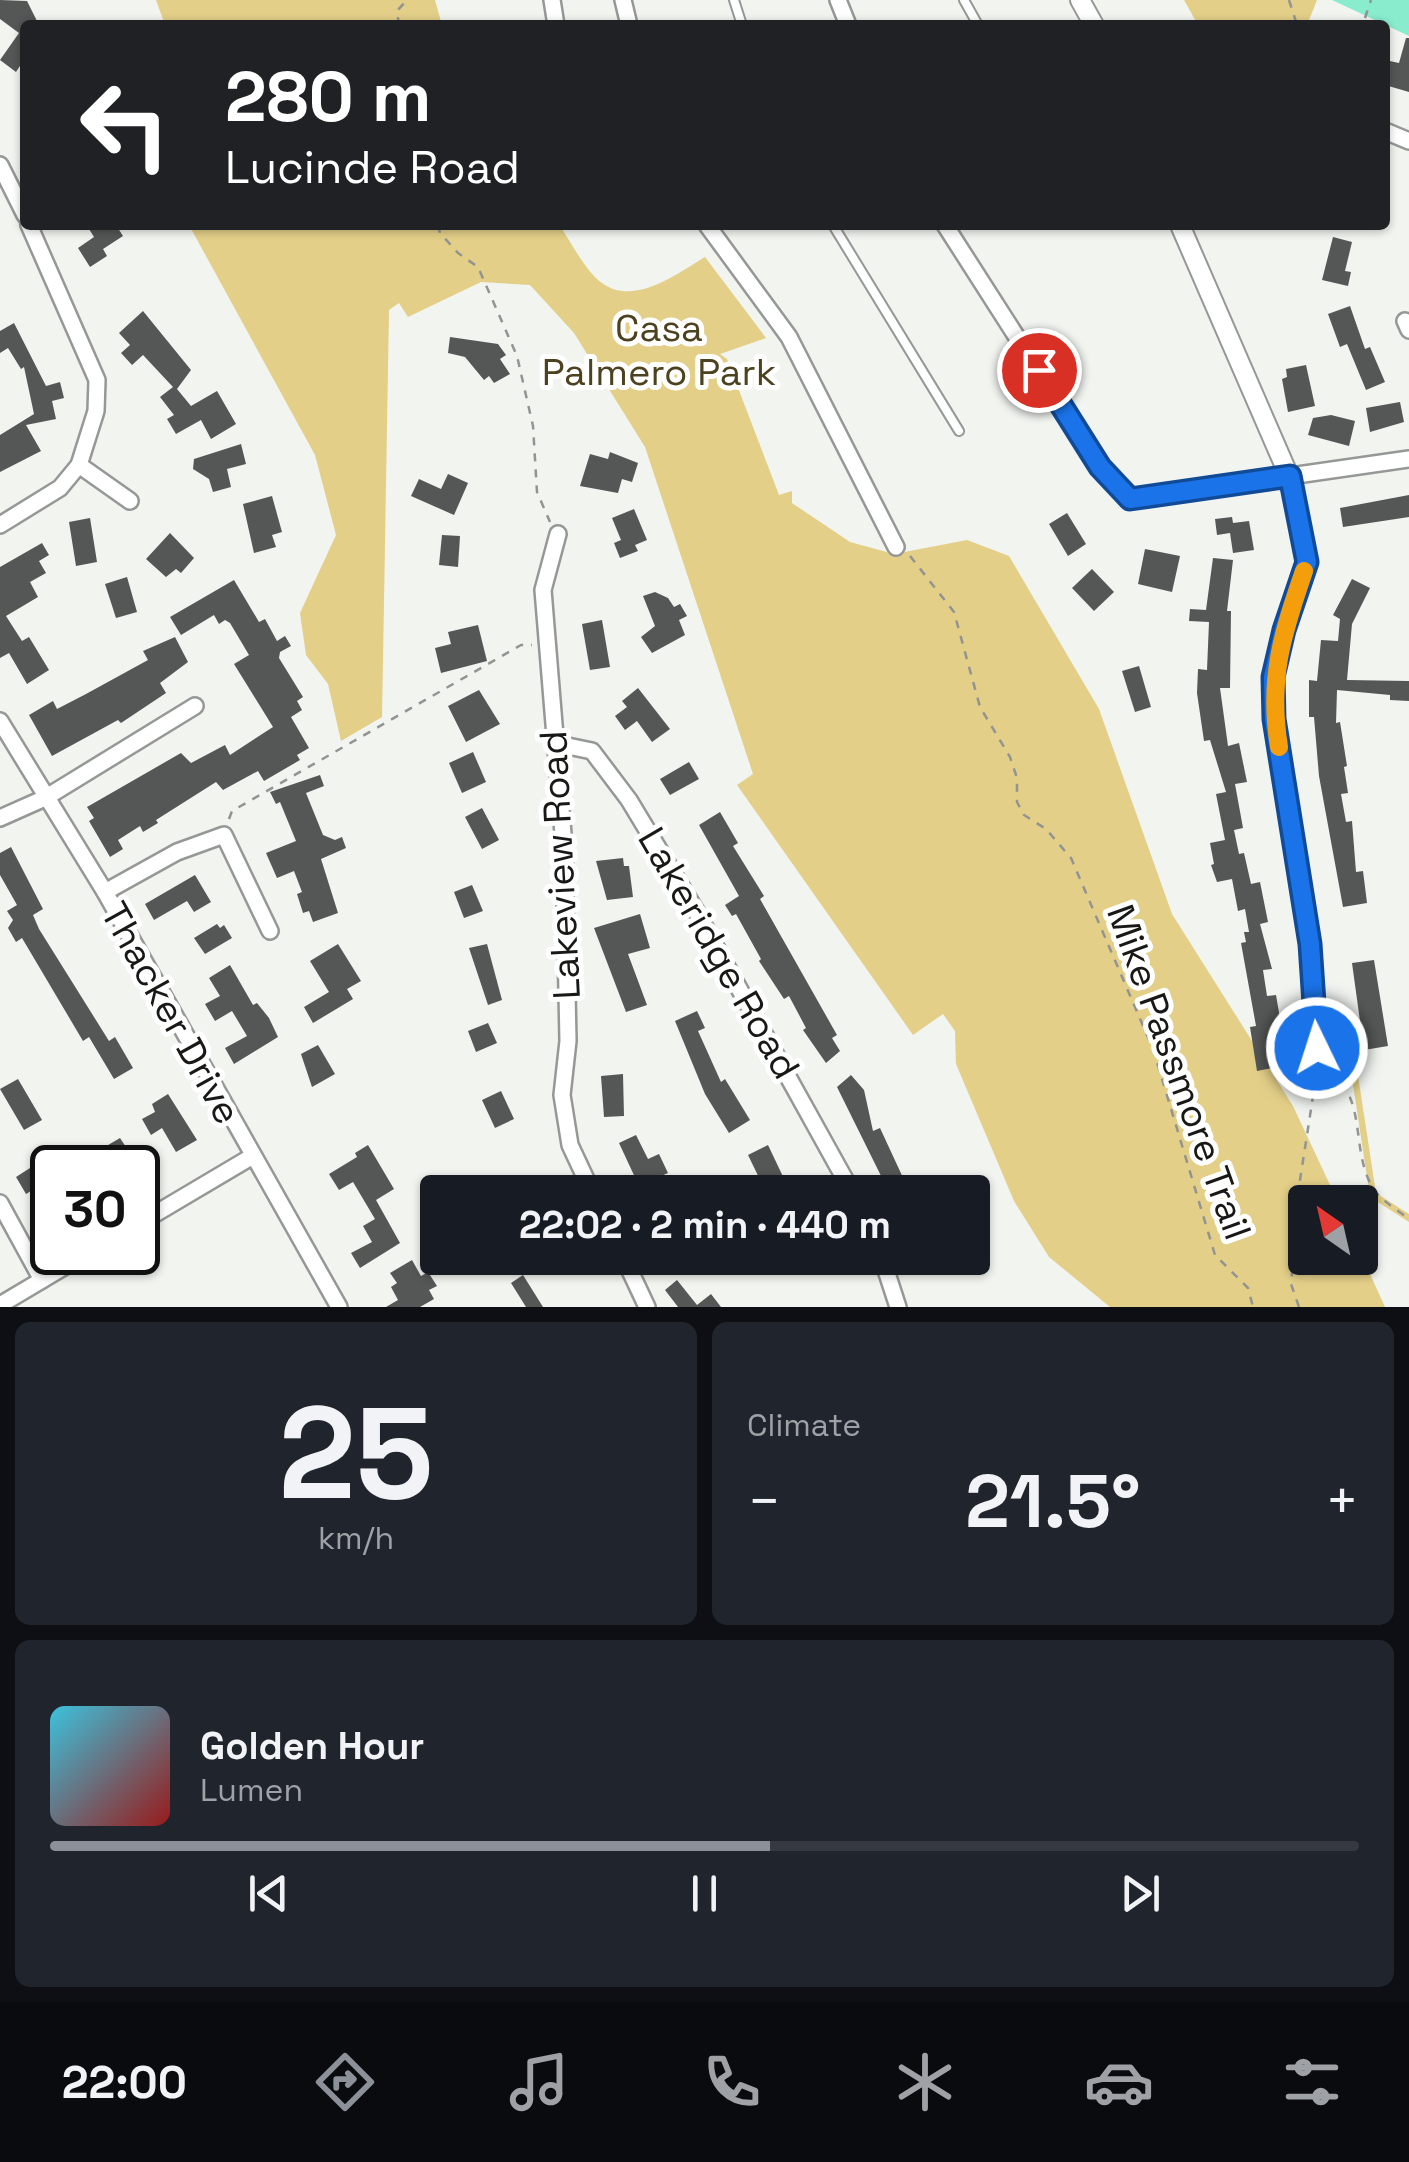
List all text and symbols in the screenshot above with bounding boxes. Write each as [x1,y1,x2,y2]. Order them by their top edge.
text: 280 m [225,52,432,141]
icon: left [60,60,190,190]
text: Lucinde Road [225,139,520,196]
park label: Casa Palmero Park [542,304,776,396]
pin [997,328,1082,413]
icon: arrive [1012,343,1067,398]
street label: Lakeview Road [529,729,591,1001]
street label: Lakeridge Road [628,819,810,1087]
street label: Thacker Drive [90,893,252,1133]
street label: Mike Passmore Trail [1096,898,1262,1246]
position arrow [1265,996,1369,1100]
speed limit sign: 30 [30,1145,160,1275]
north arrow [1288,1185,1378,1275]
map controls [1288,1185,1378,1275]
text: 22:02 · 2 min · 440 m [519,1201,891,1249]
text: 25 [278,1370,434,1536]
text: Climate [747,1405,861,1445]
text: 21.5° [965,1453,1141,1549]
text: − [747,1466,781,1536]
text: + [1325,1466,1359,1536]
text: km/h [318,1518,394,1558]
text: Golden Hour [200,1722,424,1770]
text: Lumen [200,1770,303,1810]
icon: previous [241,1866,296,1921]
icon: pause [677,1866,732,1921]
icon: next [1113,1866,1168,1921]
icon: directions [310,2047,380,2117]
icon: music [504,2047,574,2117]
icon: phone [697,2047,767,2117]
icon: climate [890,2047,960,2117]
icon: car [1084,2047,1154,2117]
icon: filters [1277,2047,1347,2117]
text: 22:00 [62,2054,187,2111]

